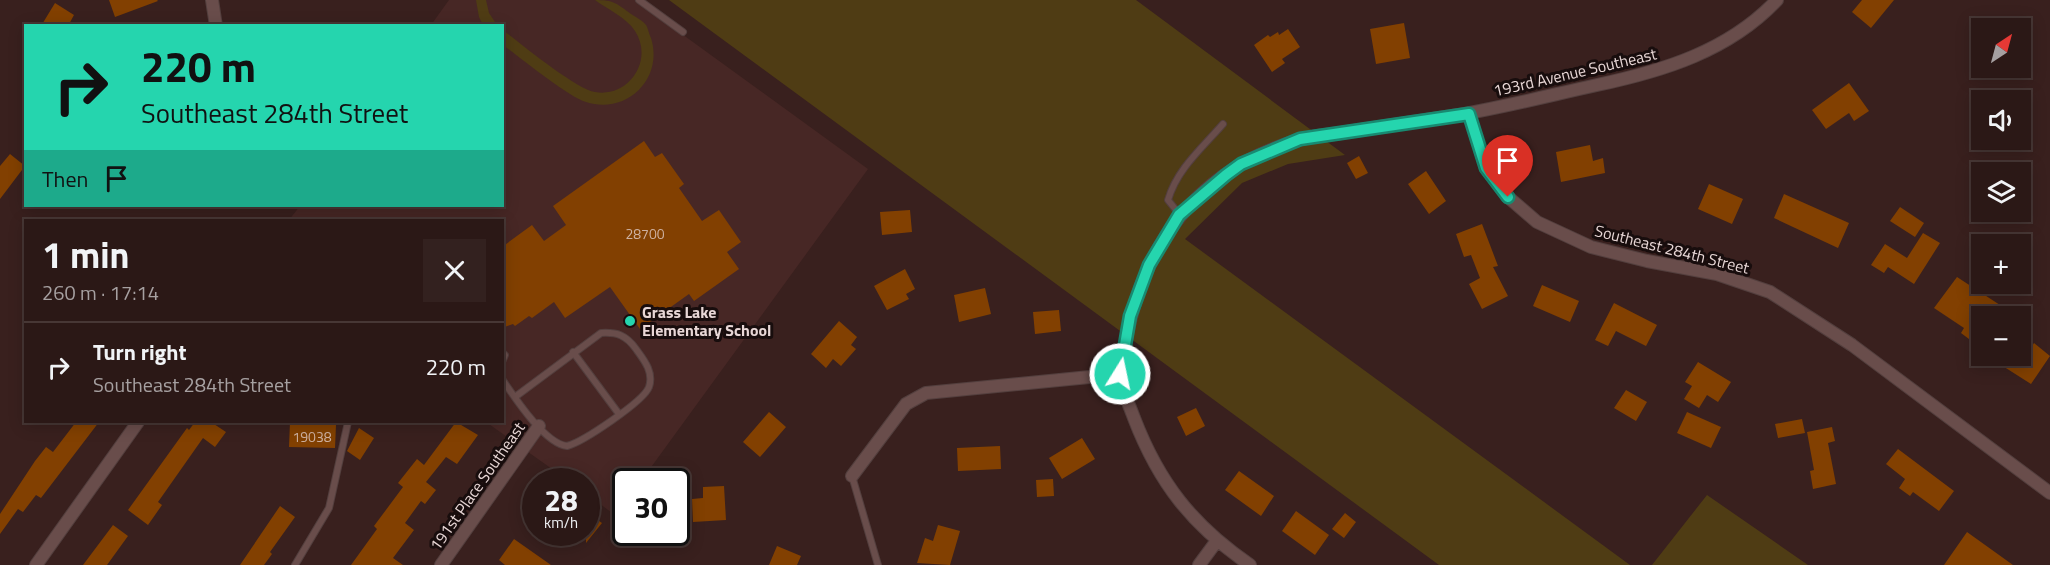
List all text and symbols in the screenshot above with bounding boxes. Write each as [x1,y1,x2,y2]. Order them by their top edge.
north arrow [1971,18,2031,78]
map controls [1971,18,2031,366]
text: 220 m [141,34,256,98]
street label: 193rd Avenue Southeast [1491,41,1659,102]
icon: right [42,48,120,126]
button: sound [1971,90,2031,150]
text: Southeast 284th Street [141,92,408,133]
pin [1482,135,1533,197]
icon: arrive [1491,144,1524,177]
text: Then [42,162,88,196]
icon: arrive [100,162,133,195]
button: layers [1971,162,2031,222]
street label: Southeast 284th Street [1592,218,1752,280]
house number: 28700 [625,223,665,244]
text: 1 min [42,227,129,282]
button: + [1971,234,2031,294]
button: close [423,239,486,302]
text: 260 m · 17:14 [42,277,159,308]
place label: Grass Lake Elementary School [642,300,771,342]
button: − [1971,306,2031,366]
marker: Grass Lake Elementary School [623,314,637,328]
text: Turn right [93,335,187,369]
position arrow [1088,342,1152,406]
text: 220 m [426,350,486,384]
icon: right [42,351,75,384]
text: Southeast 284th Street [93,369,291,400]
street label: 191st Place Southeast [424,417,531,555]
house number: 19038 [292,426,332,447]
speed limit sign: 30 [612,468,690,546]
text: 28 [544,477,578,523]
text: km/h [544,511,578,534]

